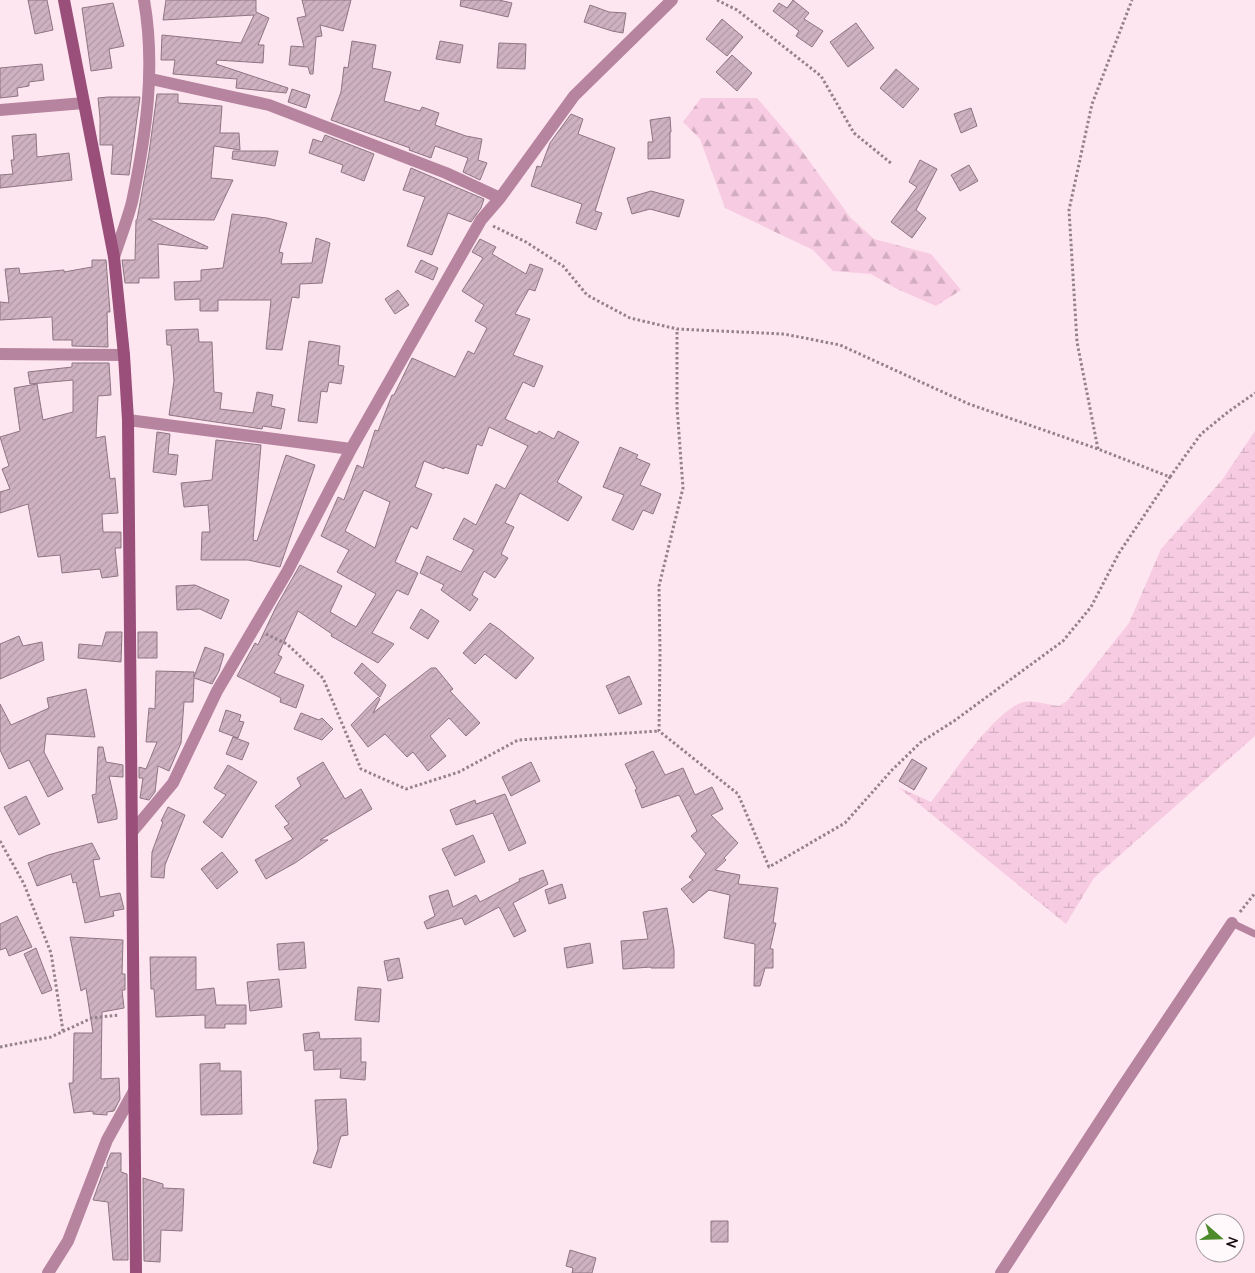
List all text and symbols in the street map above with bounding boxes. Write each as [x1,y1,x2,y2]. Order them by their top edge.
north arrow [1195,1213,1245,1263]
text: N [1221,1234,1242,1250]

